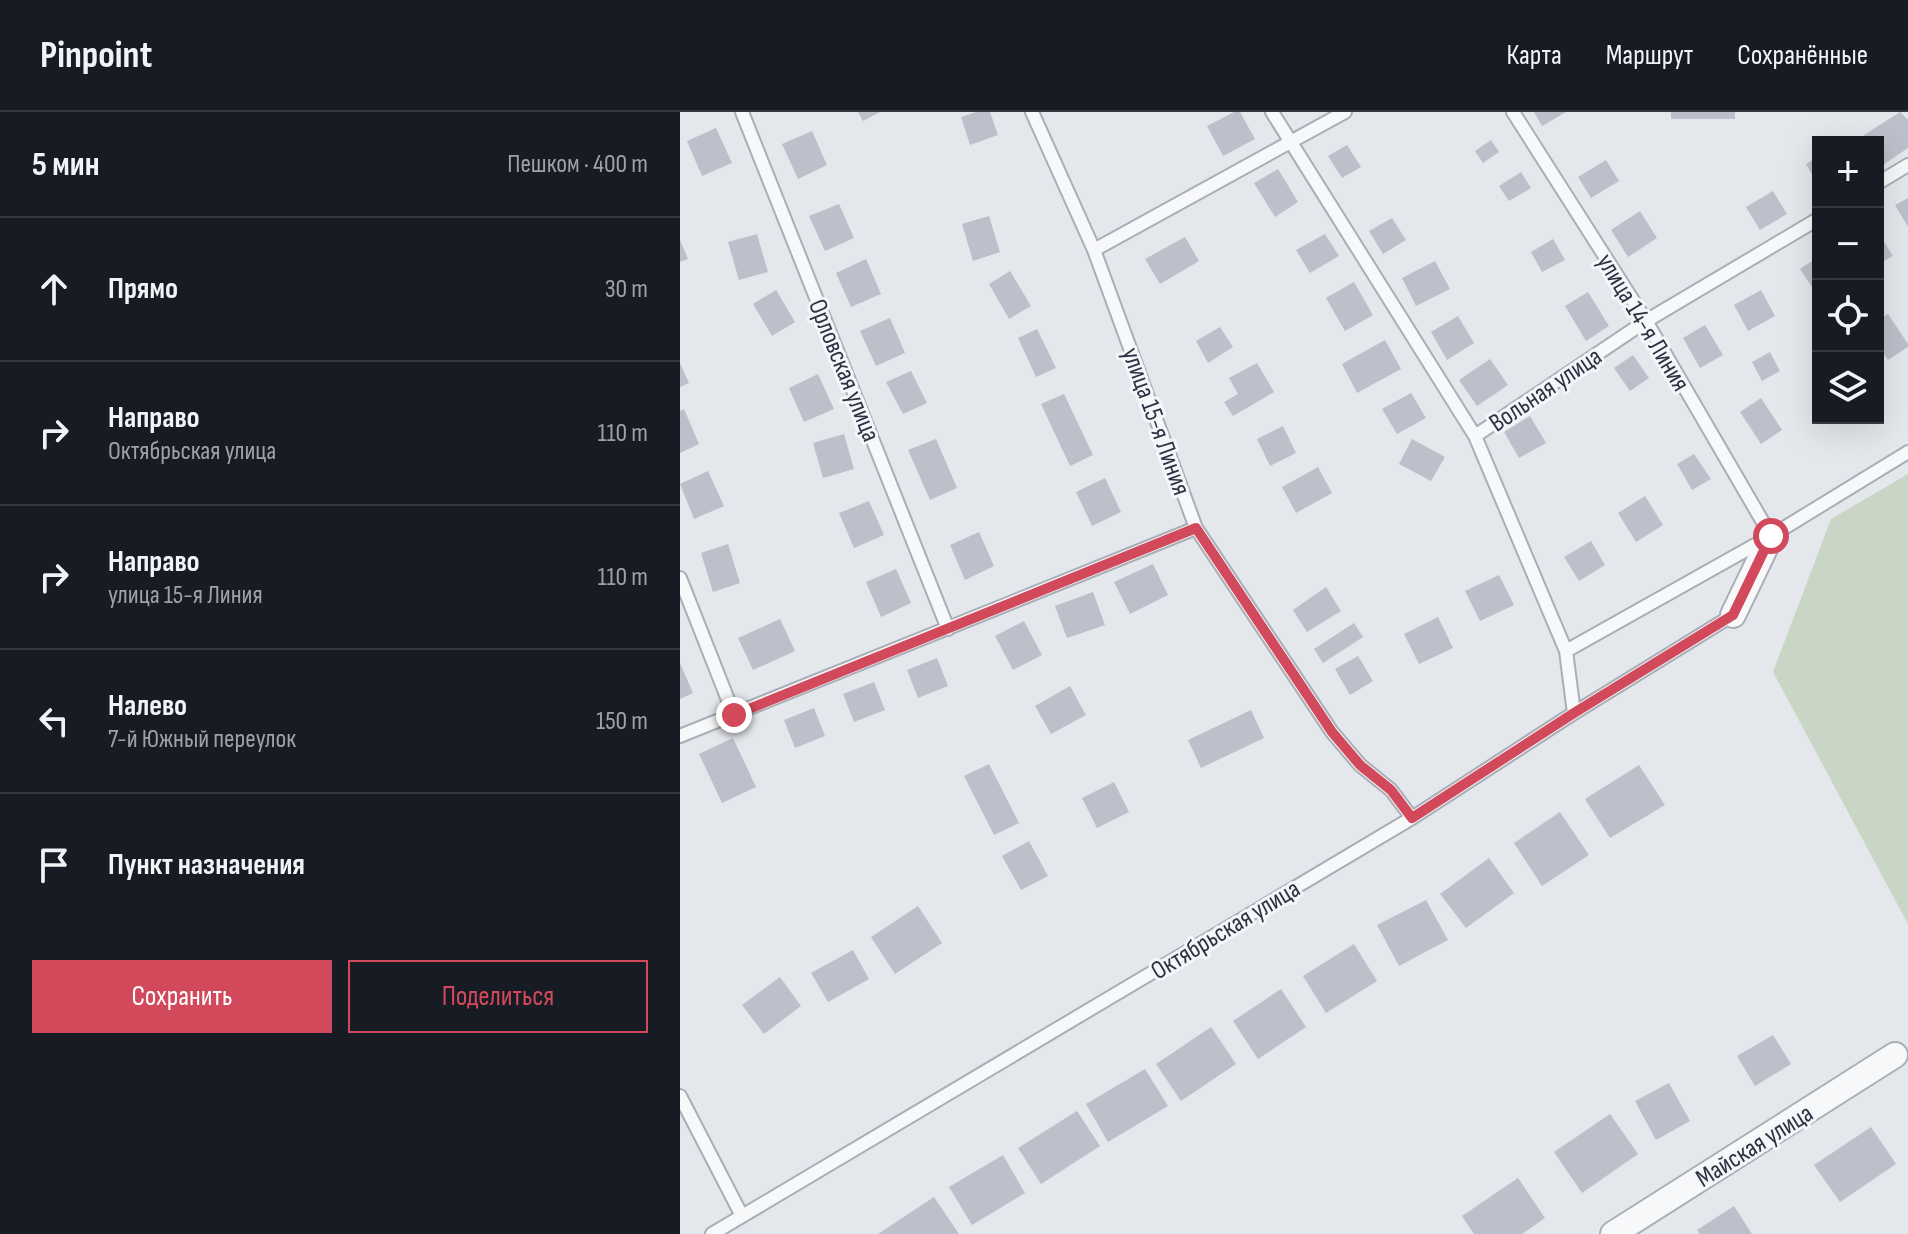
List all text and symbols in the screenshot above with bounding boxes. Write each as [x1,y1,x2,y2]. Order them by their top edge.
text: Pinpoint [40,33,152,78]
text: Карта [1507,39,1562,72]
text: Маршрут [1606,39,1693,72]
text: Сохранённые [1737,39,1868,72]
map controls [1812,136,1884,424]
button: + [1812,136,1884,208]
text: 5 мин [32,144,100,185]
text: Пешком · 400 m [507,149,648,180]
button: − [1812,208,1884,280]
street label: улица 14-я Линия [1589,248,1696,397]
icon: ahead [32,267,76,311]
text: Прямо [108,271,178,307]
text: 30 m [605,274,648,305]
button: locate [1812,280,1884,352]
street label: Орловская улица [801,295,886,446]
street label: Вольная улица [1484,341,1608,439]
street label: улица 15-я Линия [1115,344,1197,499]
button: layers [1812,352,1884,424]
text: Направо [108,400,200,436]
icon: right [32,411,76,455]
text: 110 m [597,418,648,449]
text: Октябрьская улица [108,436,276,467]
route start [1753,518,1789,554]
text: Направо [108,544,200,580]
icon: right [32,555,76,599]
text: 110 m [597,562,648,593]
text: улица 15-я Линия [108,580,263,611]
text: Налево [108,688,187,724]
route end [716,697,752,733]
icon: left [32,699,76,743]
text: 150 m [596,706,648,737]
text: 7-й Южный переулок [108,724,296,755]
icon: arrive [32,843,76,887]
text: Пункт назначения [108,847,305,883]
street label: Октябрьская улица [1146,874,1306,987]
button: Сохранить [32,960,332,1033]
button: Поделиться [348,960,648,1033]
street label: Майская улица [1691,1098,1819,1194]

